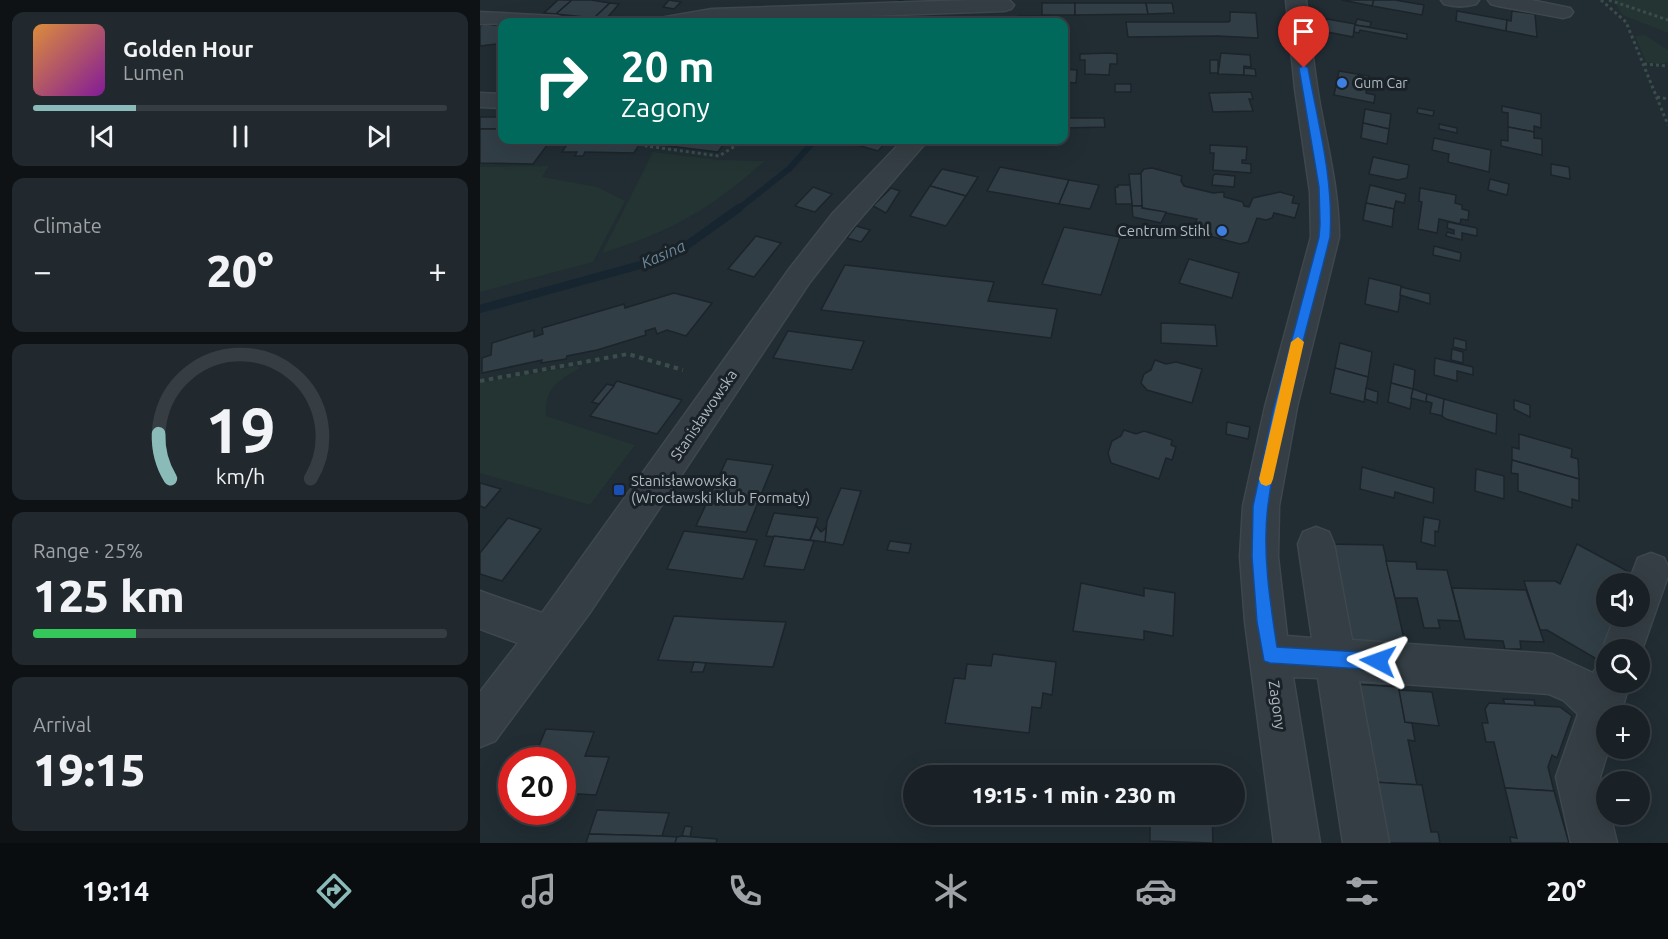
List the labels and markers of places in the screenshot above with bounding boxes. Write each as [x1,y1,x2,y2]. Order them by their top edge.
pin [1278,6,1329,68]
place label: Gum Car [1354,75,1408,91]
marker: Gum Car [1335,76,1349,90]
place label: Centrum Stihl [1118,222,1210,239]
marker: Centrum Stihl [1215,224,1229,238]
place label: Stanisławowska (Wrocławski Klub Formaty) [631,472,810,506]
marker: Stanisławowska (Wrocławski Klub Formaty) [612,483,626,497]

